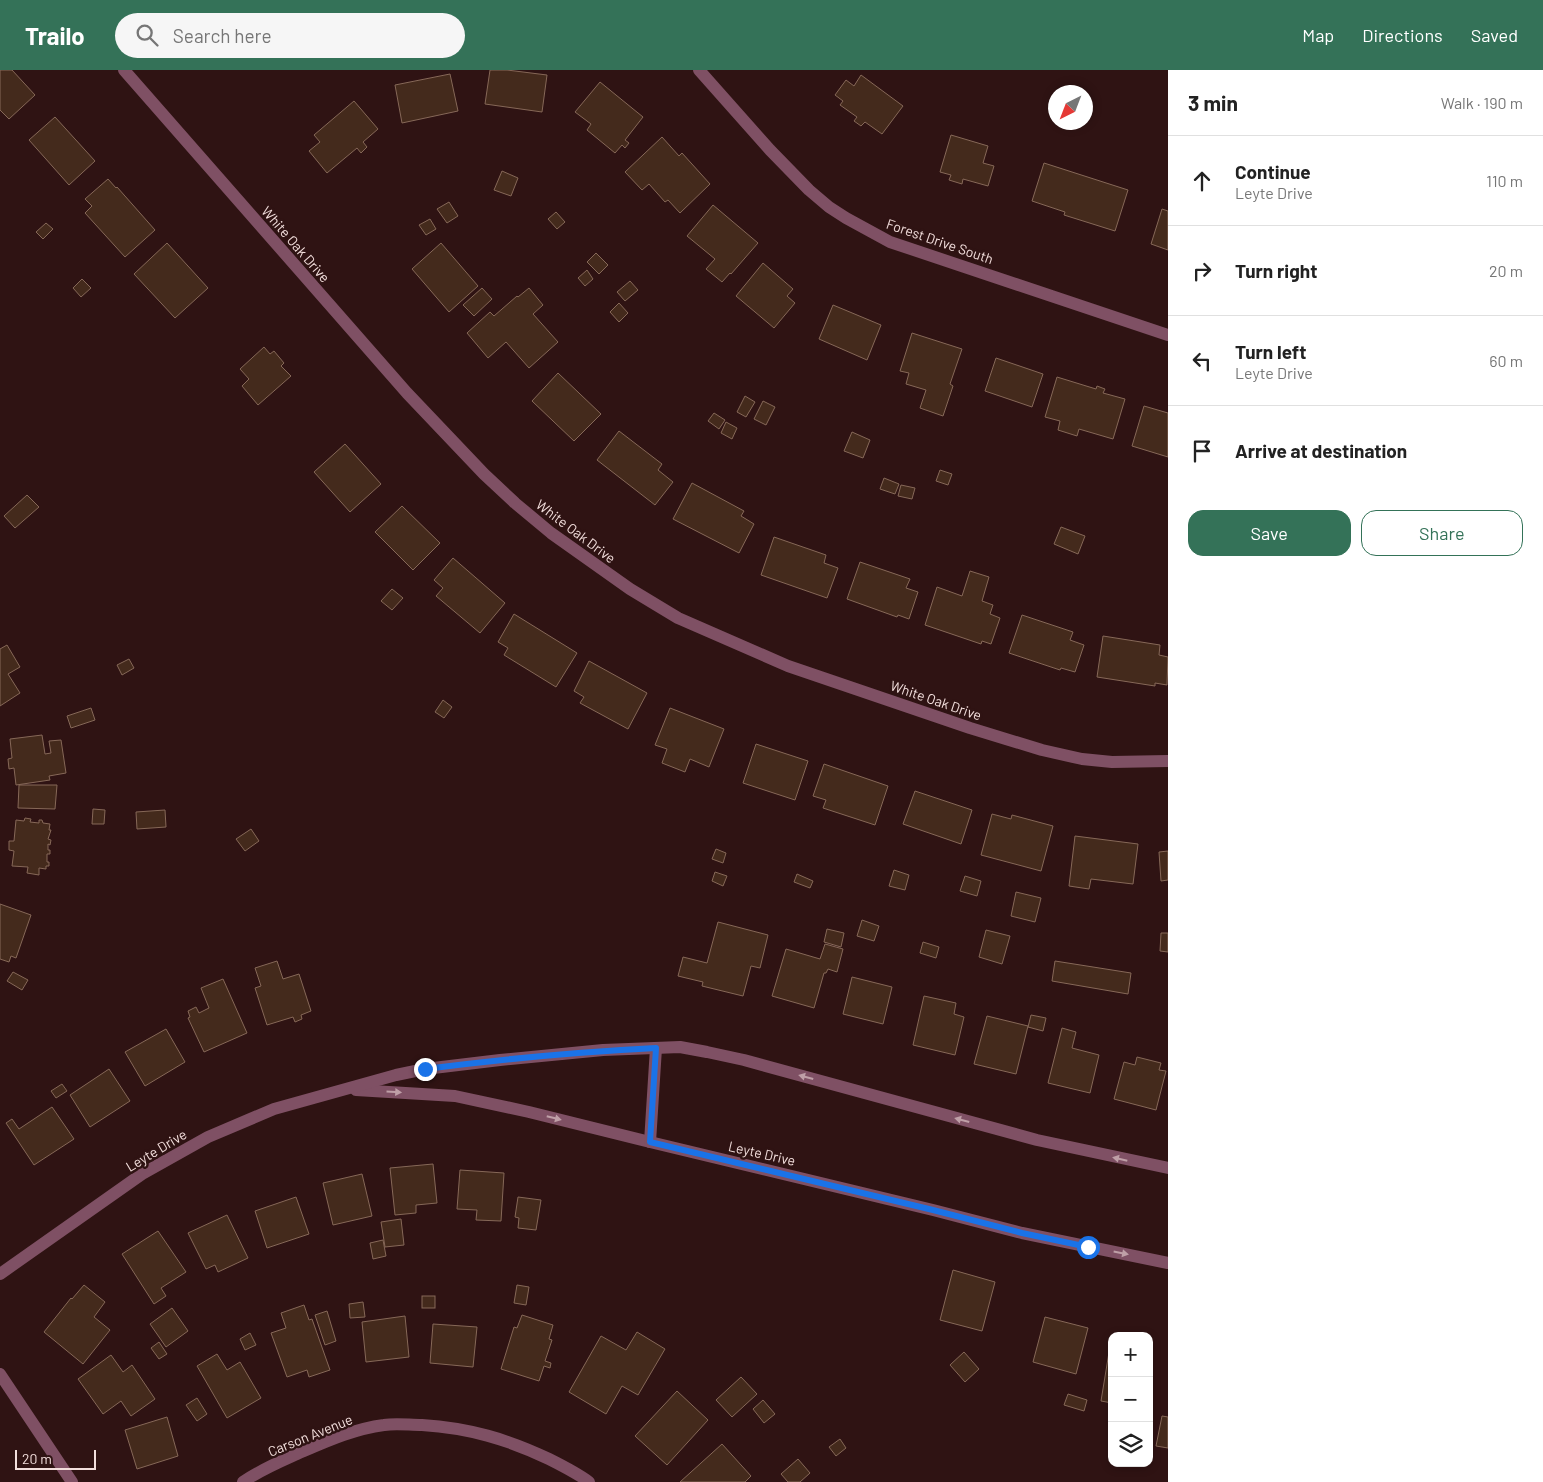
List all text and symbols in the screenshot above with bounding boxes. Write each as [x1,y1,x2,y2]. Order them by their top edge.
search box [115,13,465,58]
text: Trailo [25,21,85,50]
icon: search [133,21,161,49]
text: Search here [173,24,272,47]
text: Map [1302,24,1334,46]
text: Directions [1362,24,1443,46]
text: Saved [1471,24,1518,46]
north arrow [1048,85,1093,130]
text: 3 min [1188,90,1238,115]
text: Walk · 190 m [1441,93,1523,112]
text: Continue [1235,160,1311,183]
icon: ahead [1188,167,1216,195]
text: 110 m [1486,171,1523,190]
text: Leyte Drive [1235,183,1313,202]
street label: White Oak Drive [258,202,334,286]
street label: Forest Drive South [884,215,996,267]
icon: right [1188,257,1216,285]
text: Turn right [1235,259,1317,282]
text: 20 m [1489,261,1523,280]
text: Turn left [1235,340,1306,363]
icon: left [1188,347,1216,375]
text: 60 m [1489,351,1523,370]
text: Leyte Drive [1235,363,1313,382]
icon: arrive [1188,437,1216,465]
text: Arrive at destination [1235,439,1407,462]
street label: White Oak Drive [533,496,619,566]
button: Save [1188,510,1351,556]
button: Share [1361,510,1523,556]
street label: White Oak Drive [888,676,984,724]
route end [414,1058,437,1081]
one-way arrow [798,1073,813,1081]
one-way arrow [387,1088,403,1096]
one-way arrow [547,1114,562,1122]
one-way arrow [955,1116,970,1124]
street label: Leyte Drive [122,1125,190,1175]
street label: Leyte Drive [727,1137,797,1169]
one-way arrow [1113,1155,1128,1163]
route start [1077,1236,1100,1259]
one-way arrow [1113,1250,1129,1258]
map controls [1108,1332,1153,1467]
button: + [1108,1332,1153,1377]
button: − [1108,1377,1153,1422]
street label: Carson Avenue [265,1410,355,1460]
button: layers [1108,1422,1153,1467]
scale bar [15,1447,96,1470]
text: 20 m [22,1450,52,1467]

